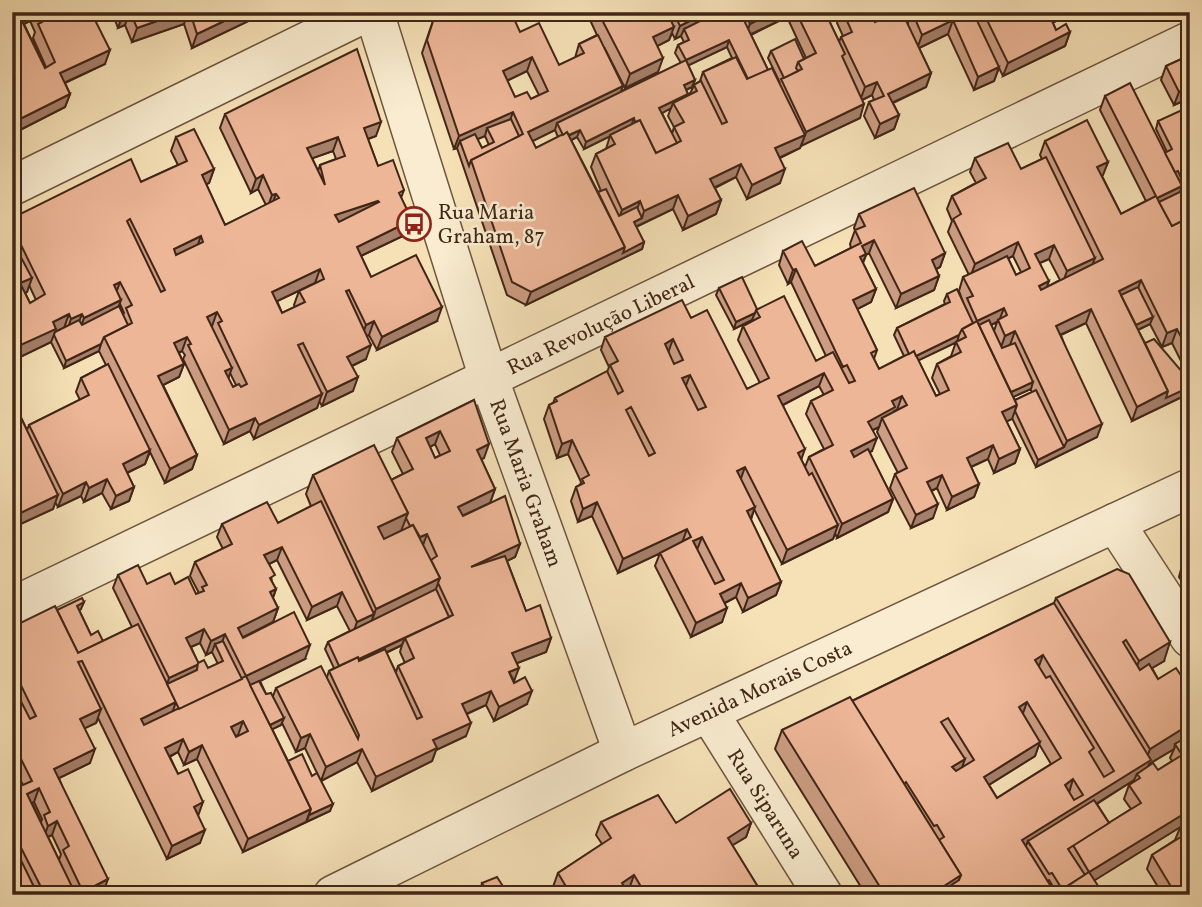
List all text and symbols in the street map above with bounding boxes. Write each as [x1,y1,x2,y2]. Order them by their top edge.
place label: Rua Maria Graham, 87 [438,199,545,252]
bus stop icon: Rua Maria Graham, 87 [395,205,433,243]
street label: Rua Revolução Liberal [503,268,700,383]
street label: Rua Maria Graham [481,395,568,572]
street label: Avenida Morais Costa [663,634,857,745]
street label: Rua Siparuna [719,744,810,865]

